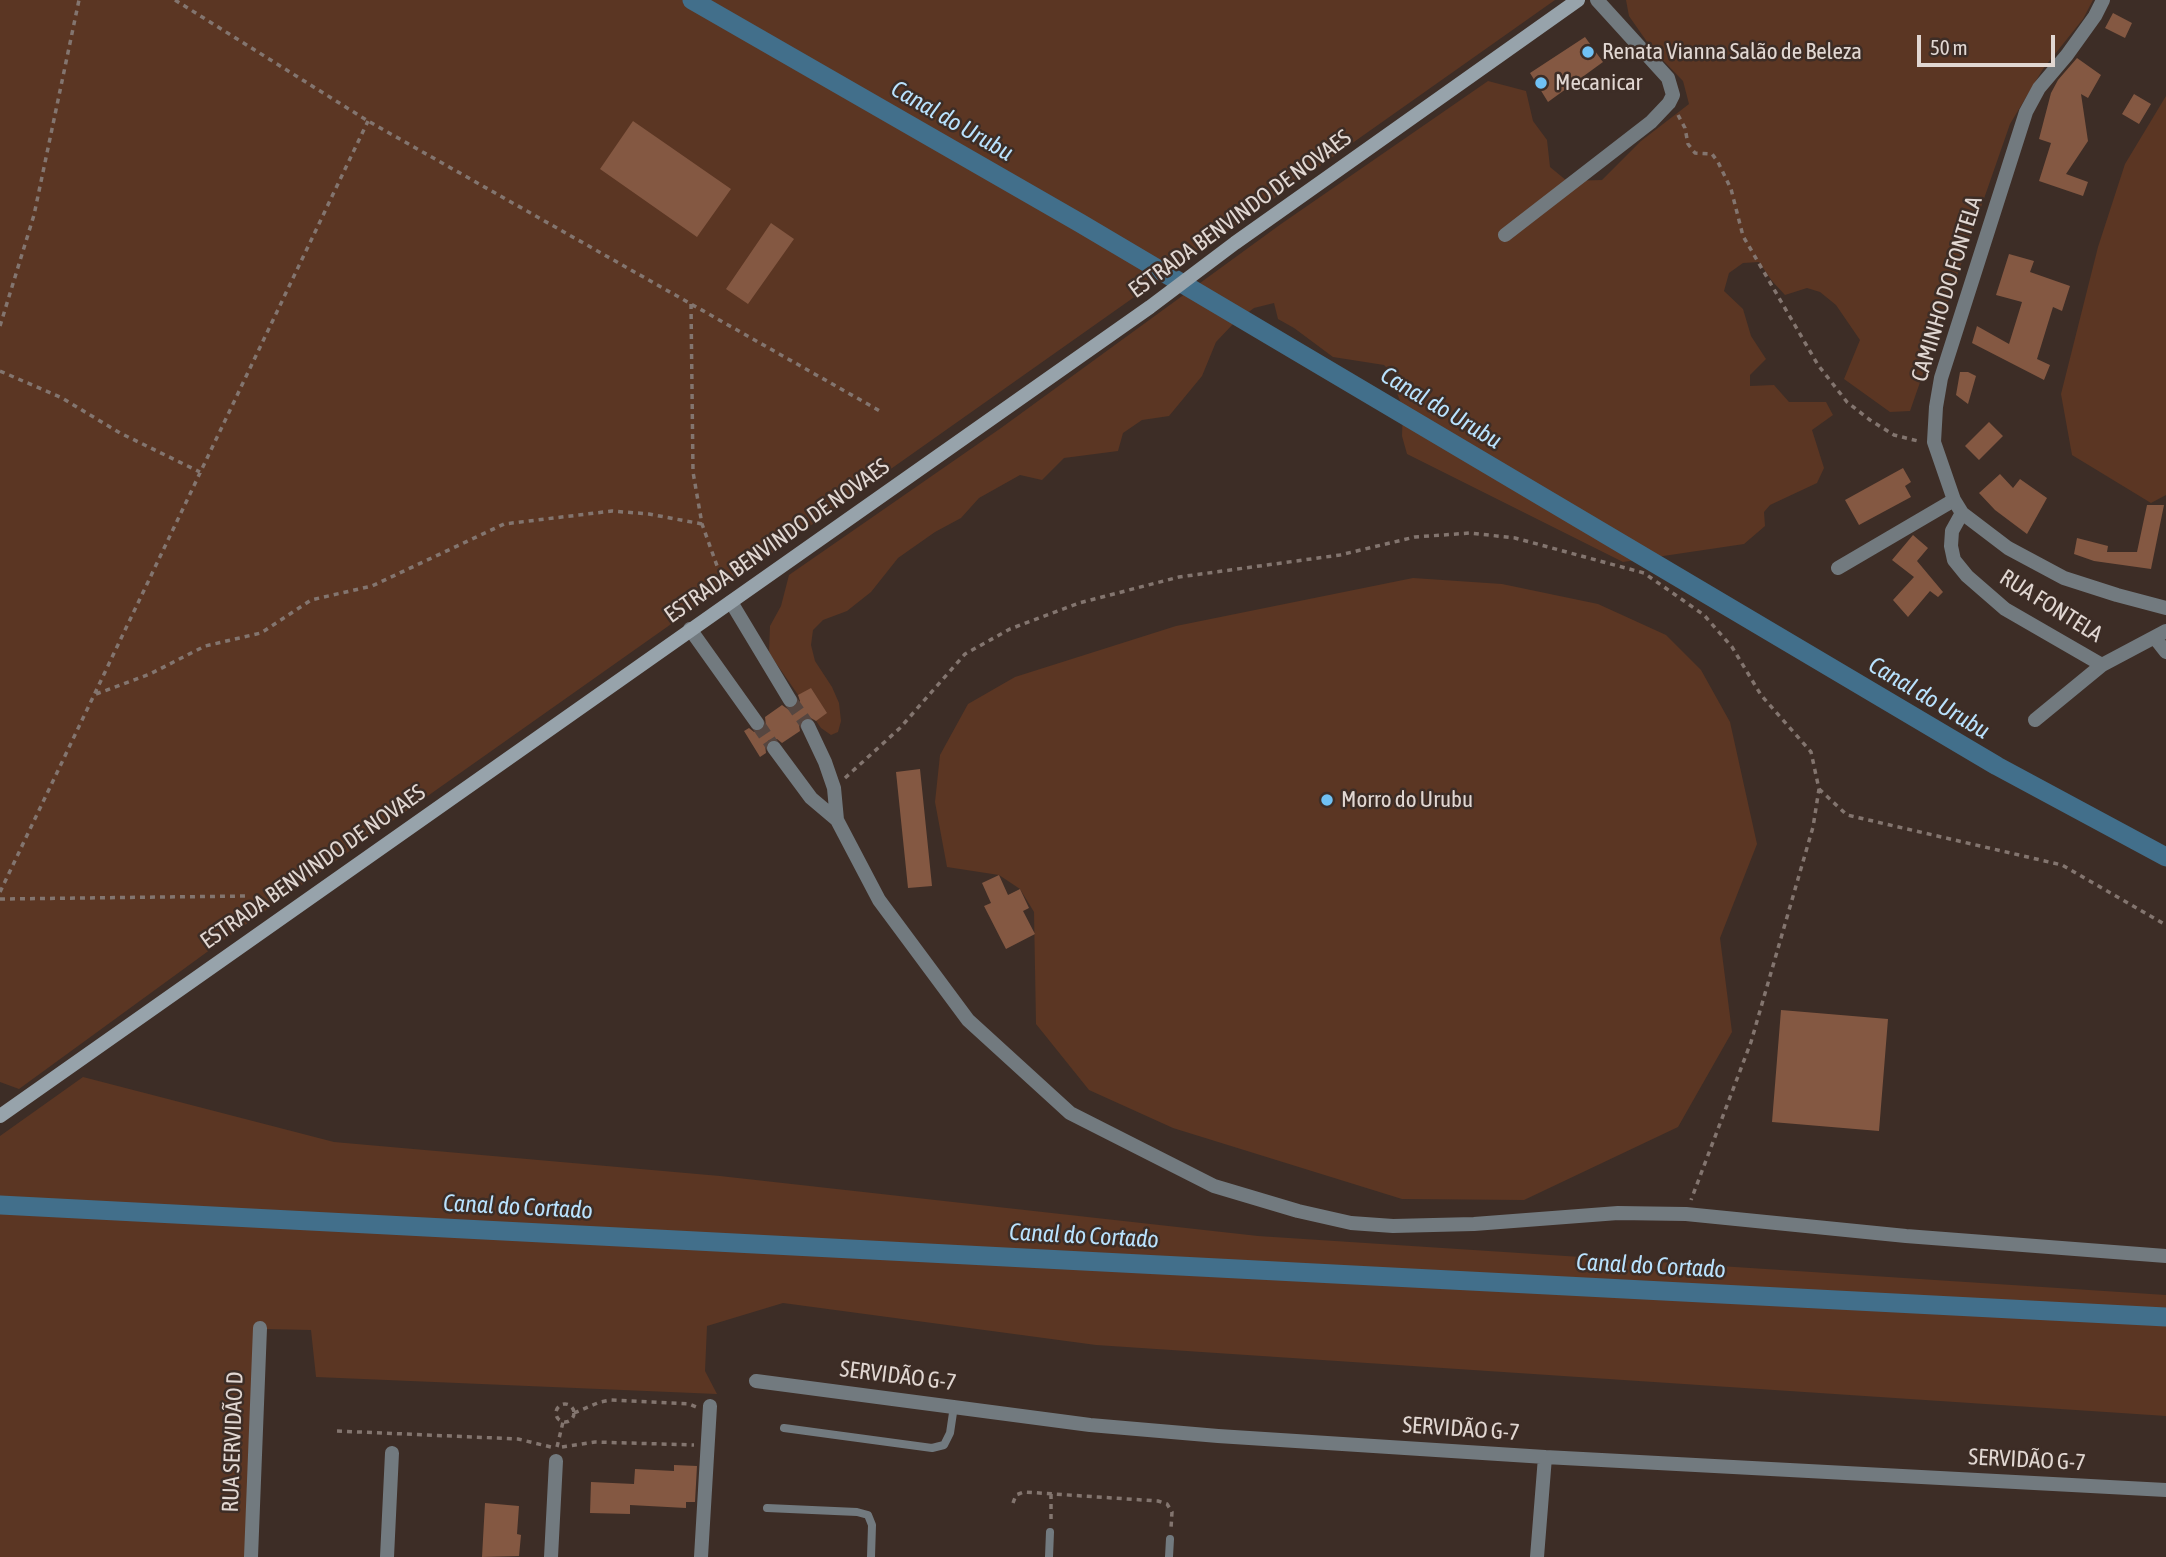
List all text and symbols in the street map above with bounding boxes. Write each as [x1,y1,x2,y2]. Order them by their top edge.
scale bar [1921,21,2059,65]
text: 50 m [1930,35,1968,59]
place label: Renata Vianna Salão de Beleza [1602,38,1862,66]
marker: Renata Vianna Salão de Beleza [1580,44,1596,60]
place label: Mecanicar [1555,69,1642,97]
water label: Canal do Urubu [886,74,1018,168]
marker: Mecanicar [1533,75,1549,91]
street label: ESTRADA BENVINDO DE NOVAES [1123,124,1357,304]
street label: CAMINHO DO FONTELA [1906,193,1988,385]
water label: Canal do Urubu [1375,361,1507,455]
street label: ESTRADA BENVINDO DE NOVAES [659,453,895,629]
street label: RUA FONTELA [1995,564,2107,648]
water label: Canal do Urubu [1863,651,1995,745]
street label: ESTRADA BENVINDO DE NOVAES [195,779,431,955]
place label: Morro do Urubu [1341,786,1473,814]
marker: Morro do Urubu [1319,792,1335,808]
water label: Canal do Cortado [442,1189,594,1225]
water label: Canal do Cortado [1008,1218,1160,1254]
water label: Canal do Cortado [1575,1248,1727,1284]
street label: SERVIDÃO G-7 [838,1355,958,1397]
street label: RUA SERVIDÃO D [217,1371,249,1513]
street label: SERVIDÃO G-7 [1402,1411,1520,1447]
street label: SERVIDÃO G-7 [1968,1443,2086,1477]

